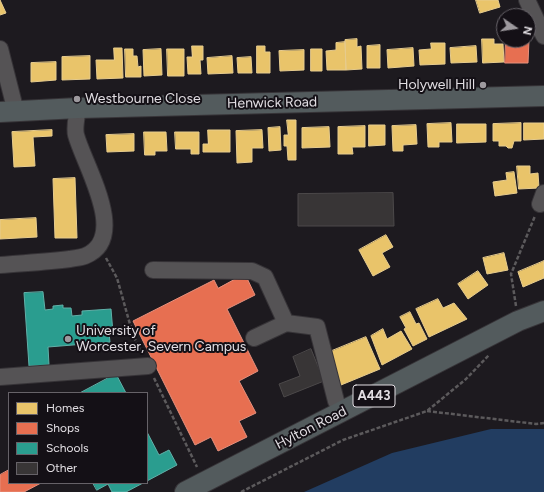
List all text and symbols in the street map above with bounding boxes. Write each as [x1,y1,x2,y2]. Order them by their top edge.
north arrow [496,8,536,48]
text: N [520,25,534,36]
place label: Holywell Hill [398,77,475,93]
marker: Holywell Hill [478,80,488,90]
place label: Westbourne Close [85,91,201,107]
marker: Westbourne Close [72,94,82,104]
street label: Henwick Road [227,94,317,112]
place label: University of Worcester, Severn Campus [76,323,246,356]
marker: University of Worcester, Severn Campus [63,334,73,344]
road number: A443 [353,385,395,407]
legend [8,392,148,484]
text: Homes [46,401,84,415]
street label: Hylton Road [273,403,349,453]
text: Shops [46,421,80,435]
text: Schools [46,441,89,455]
text: Other [46,461,77,475]

